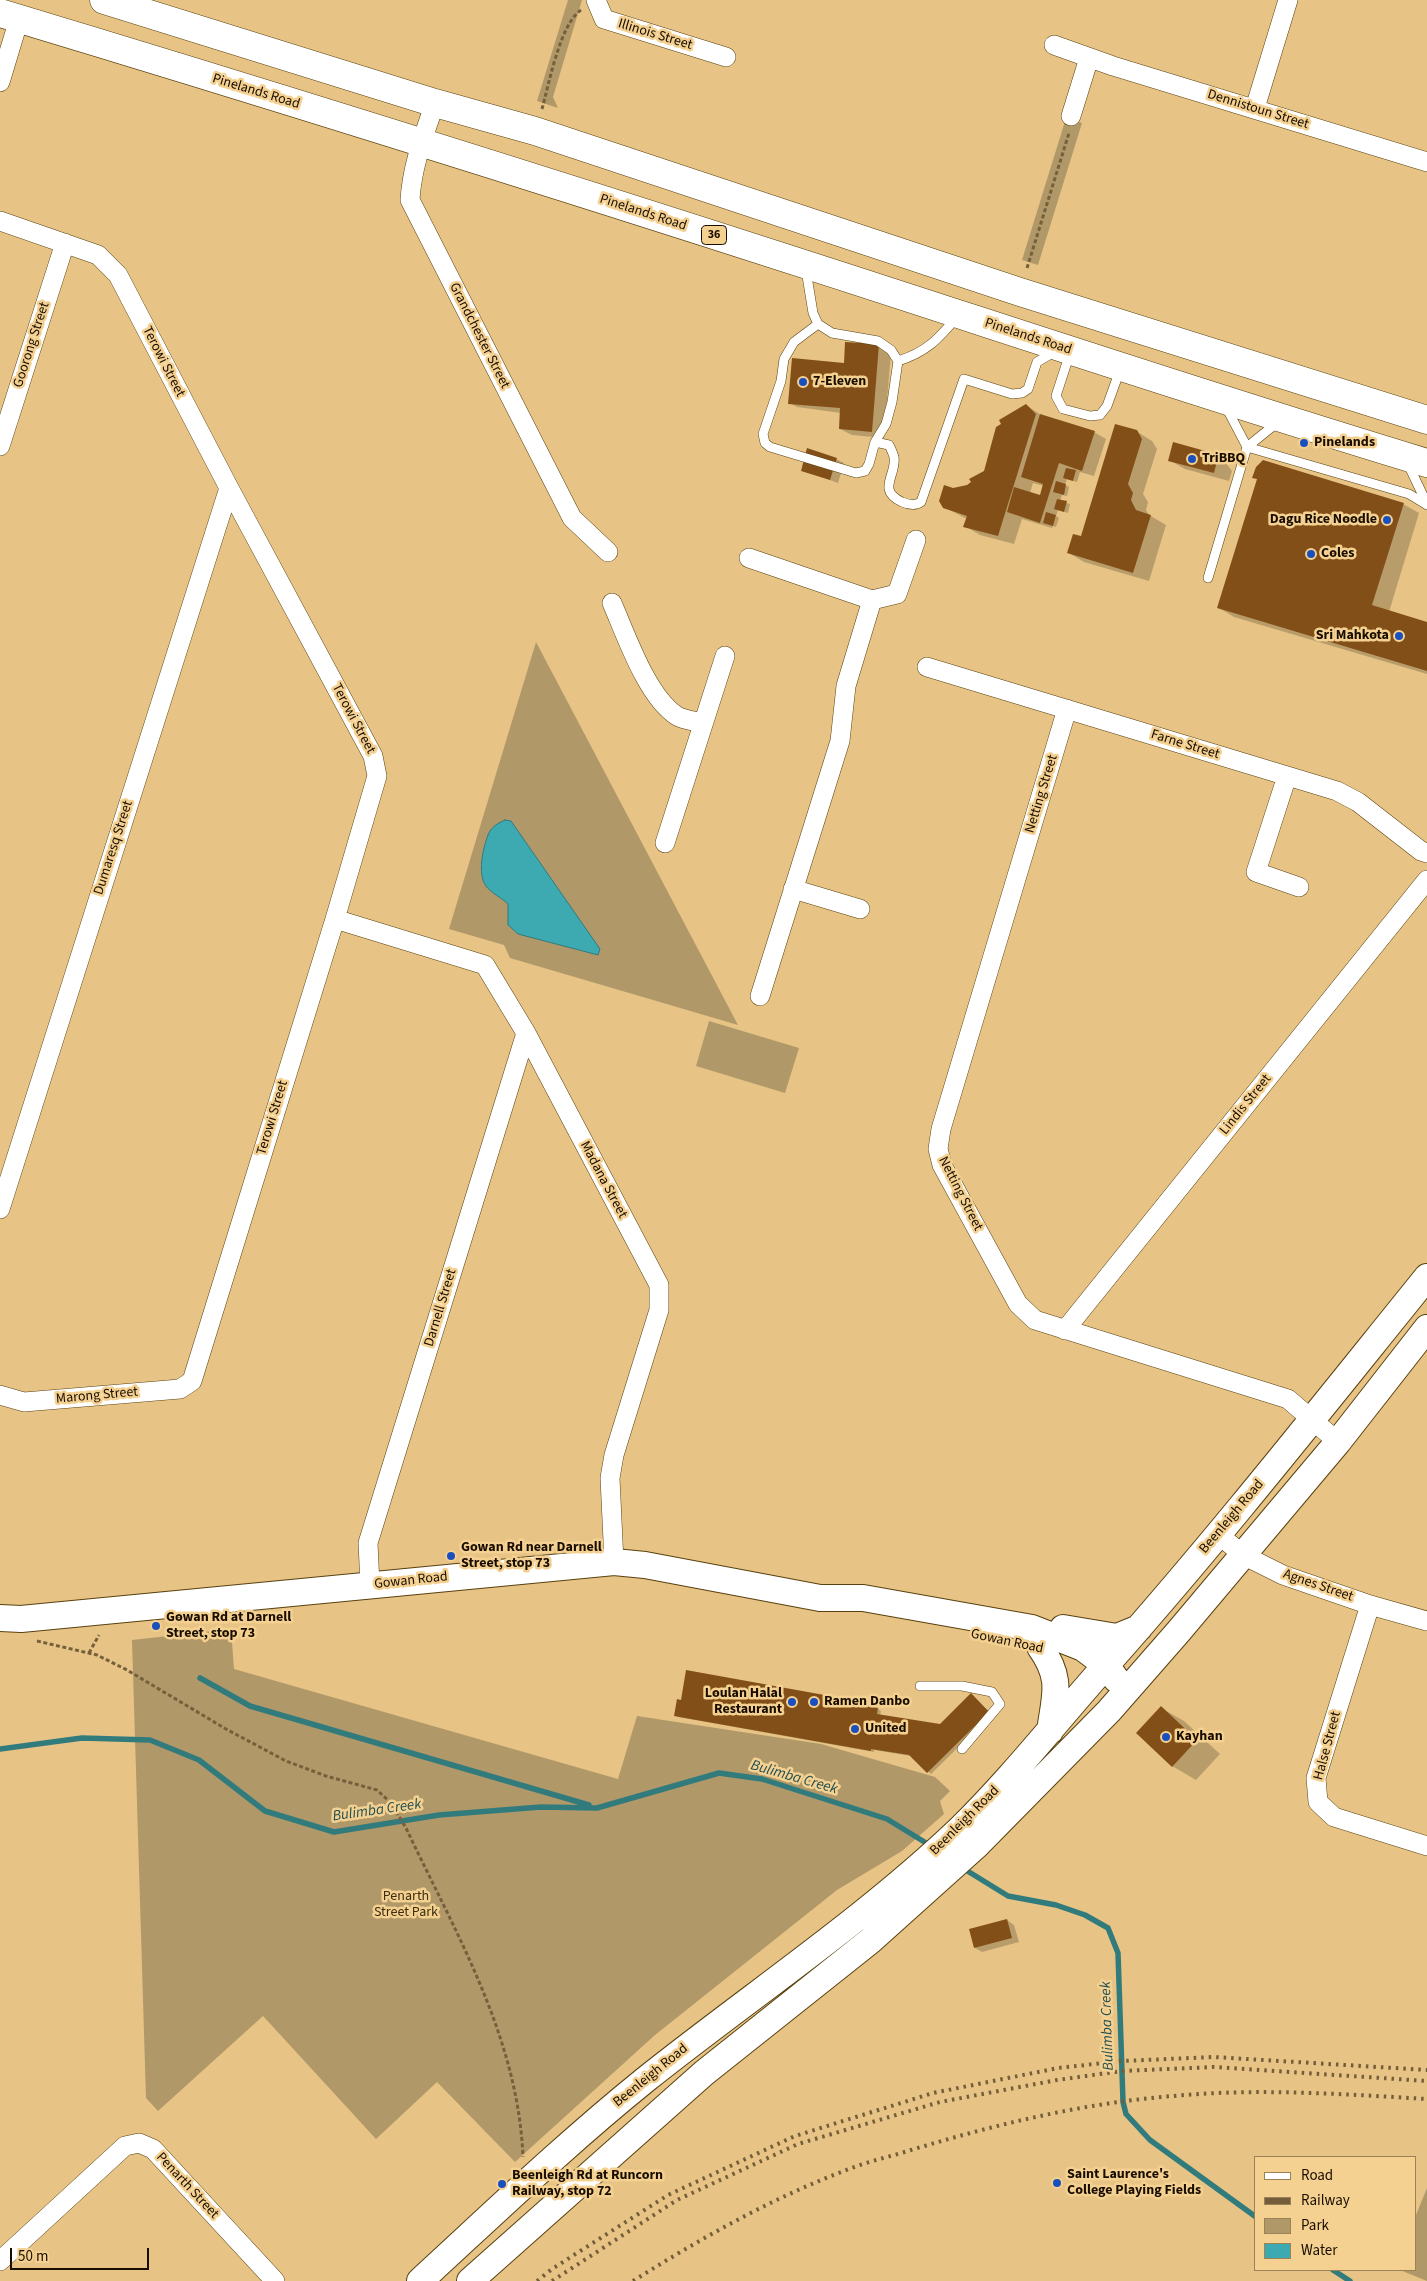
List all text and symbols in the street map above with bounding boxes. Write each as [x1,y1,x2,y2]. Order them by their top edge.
street label: Illinois Street [616,16,694,54]
street label: Pinelands Road [210,71,302,113]
street label: Dennistoun Street [1205,87,1311,133]
street label: Pinelands Road [597,191,689,235]
road number: 36 [702,226,726,244]
street label: Grandchester Street [445,280,513,392]
street label: Goorong Street [10,300,54,390]
street label: Pinelands Road [982,315,1074,359]
street label: Terowi Street [138,324,188,400]
place label: 7-Eleven [813,374,866,390]
marker: 7-Eleven [797,376,809,388]
place label: Pinelands [1314,435,1375,451]
marker: Pinelands [1298,437,1310,449]
place label: TriBBQ [1202,451,1245,467]
marker: TriBBQ [1186,453,1198,465]
place label: Dagu Rice Noodle [1270,512,1377,528]
marker: Dagu Rice Noodle [1381,514,1393,526]
place label: Coles [1321,546,1354,562]
marker: Coles [1305,548,1317,560]
place label: Sri Mahkota [1316,628,1389,644]
marker: Sri Mahkota [1393,630,1405,642]
street label: Terowi Street [327,681,379,757]
street label: Farne Street [1149,727,1221,763]
street label: Netting Street [1022,753,1062,835]
street label: Dumaresq Street [91,799,137,897]
street label: Lindis Street [1217,1071,1275,1139]
street label: Terowi Street [254,1079,292,1157]
street label: Madana Street [576,1139,630,1221]
street label: Netting Street [934,1154,986,1234]
street label: Darnell Street [421,1267,461,1349]
street label: Marong Street [55,1384,139,1408]
street label: Beenleigh Road [1196,1477,1268,1557]
place label: Gowan Rd near Darnell Street, stop 73 [461,1540,602,1572]
marker: Gowan Rd near Darnell Street, stop 73 [445,1550,457,1562]
street label: Agnes Street [1281,1566,1355,1606]
street label: Gowan Road [373,1569,449,1593]
place label: Gowan Rd at Darnell Street, stop 73 [166,1610,291,1642]
marker: Gowan Rd at Darnell Street, stop 73 [150,1620,162,1632]
street label: Gowan Road [969,1626,1045,1658]
place label: Loulan Halal Restaurant [705,1686,782,1718]
place label: Ramen Danbo [824,1694,910,1710]
marker: Loulan Halal Restaurant [786,1696,798,1708]
marker: Ramen Danbo [808,1696,820,1708]
street label: Halse Street [1311,1710,1345,1782]
place label: United [865,1721,907,1737]
marker: United [849,1723,861,1735]
place label: Kayhan [1176,1729,1223,1745]
marker: Kayhan [1160,1731,1172,1743]
water label: Bulimba Creek [749,1757,839,1799]
street label: Beenleigh Road [927,1783,1003,1859]
water label: Bulimba Creek [331,1796,423,1826]
park label: Penarth Street Park [374,1889,438,1921]
water label: Bulimba Creek [1097,1981,1119,2071]
street label: Beenleigh Road [610,2041,692,2111]
street label: Penarth Street [152,2149,222,2223]
legend [1254,2156,1417,2271]
text: Road [1301,2165,1333,2186]
place label: Saint Laurence's College Playing Fields [1067,2167,1201,2200]
place label: Beenleigh Rd at Runcorn Railway, stop 72 [512,2168,663,2200]
marker: Saint Laurence's College Playing Fields [1051,2177,1063,2189]
marker: Beenleigh Rd at Runcorn Railway, stop 72 [496,2178,508,2190]
text: Railway [1301,2190,1350,2211]
text: Park [1301,2215,1329,2236]
scale bar [12,2238,151,2270]
text: Water [1301,2240,1337,2261]
text: 50 m [18,2246,48,2267]

